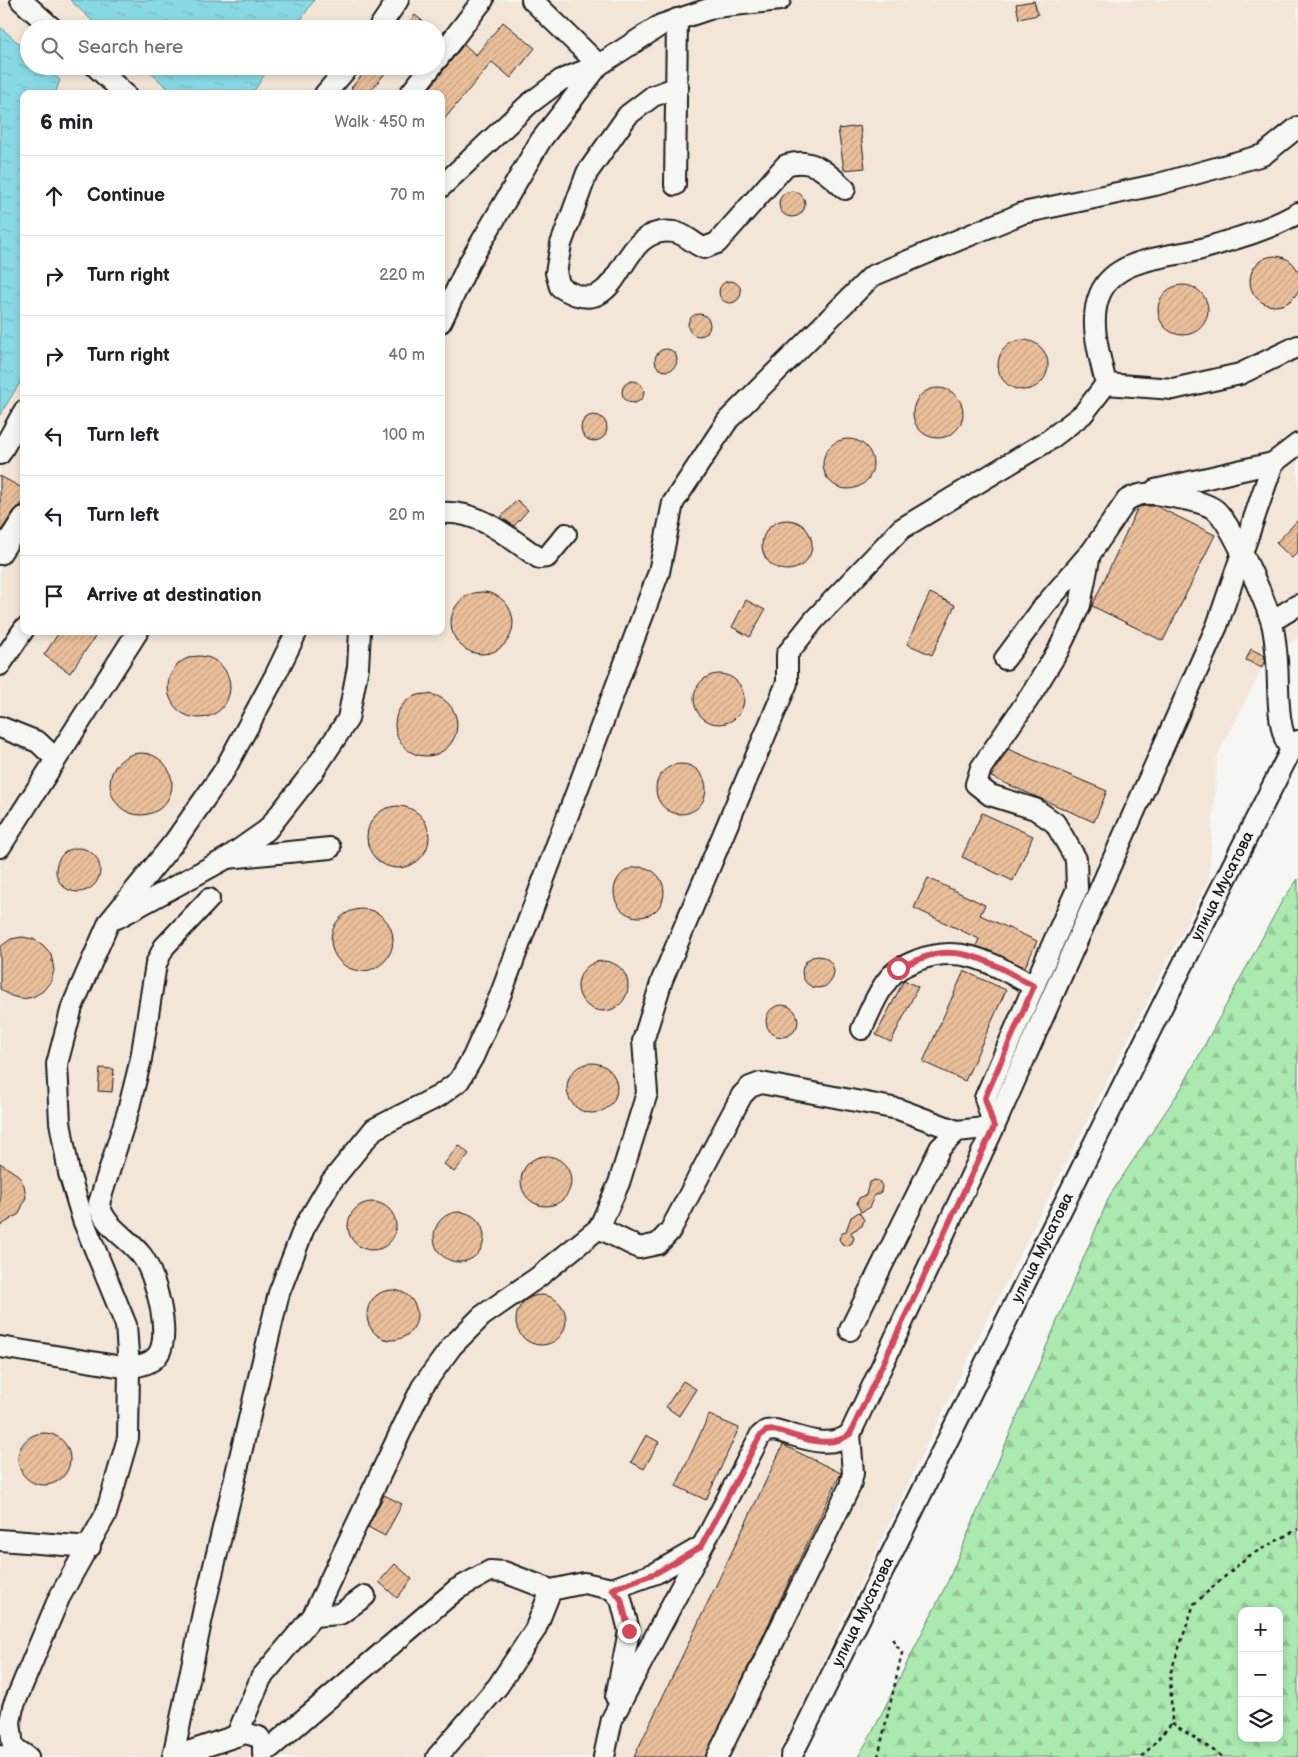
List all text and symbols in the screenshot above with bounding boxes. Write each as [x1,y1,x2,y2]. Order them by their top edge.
search box [20,20,445,75]
icon: search [38,34,66,62]
text: Search here [78,36,183,59]
text: 6 min [40,110,93,135]
text: Walk · 450 m [335,113,425,132]
icon: ahead [40,182,68,210]
text: Continue [87,184,165,207]
text: 70 m [390,186,425,205]
icon: right [40,262,68,290]
text: Turn right [87,264,170,287]
text: 220 m [379,266,425,285]
icon: right [40,342,68,370]
text: Turn right [87,344,170,367]
text: 40 m [388,346,425,365]
icon: left [40,422,68,450]
text: Turn left [87,424,159,447]
text: 100 m [382,426,425,445]
icon: left [40,502,68,530]
text: Turn left [87,504,159,527]
text: 20 m [389,506,425,525]
icon: arrive [40,582,68,610]
text: Arrive at destination [87,584,262,607]
street label: улица Мусатова [1187,828,1258,944]
route start [887,957,910,980]
street label: улица Мусатова [1007,1189,1078,1306]
street label: улица Мусатова [828,1553,898,1670]
map controls [1238,1607,1283,1742]
button: + [1238,1607,1283,1652]
route end [618,1620,641,1643]
button: − [1238,1652,1283,1697]
button: layers [1238,1697,1283,1742]

